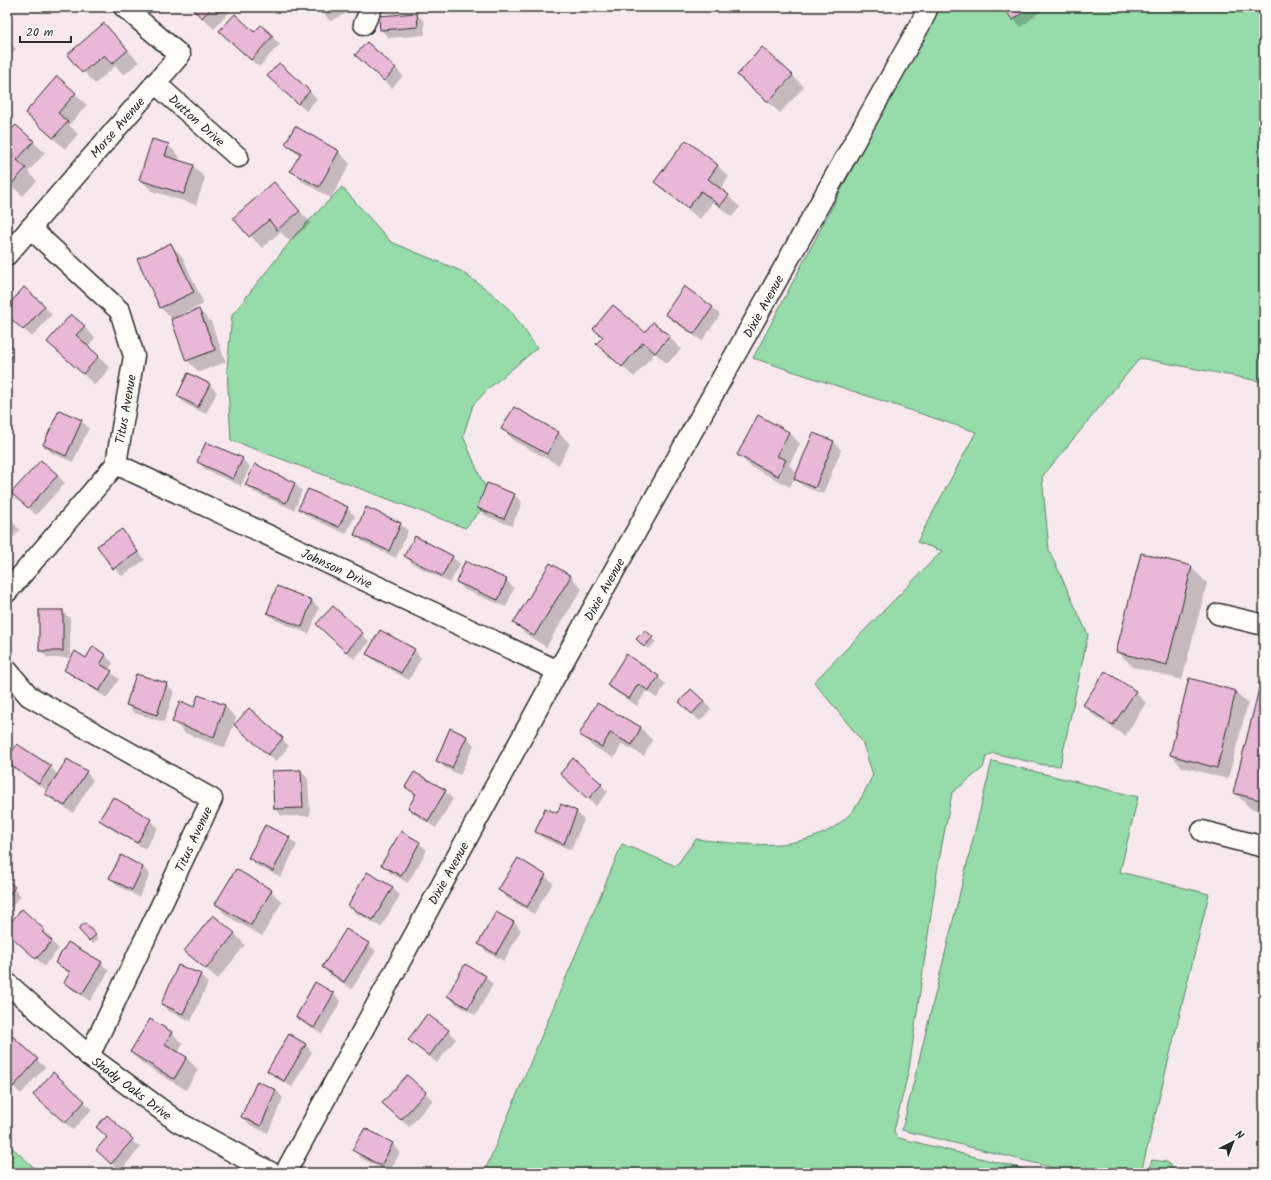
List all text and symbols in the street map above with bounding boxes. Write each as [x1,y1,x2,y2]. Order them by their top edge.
scale bar [20,18,71,44]
text: 20 m [26,23,54,42]
street label: Dutton Drive [163,90,229,152]
street label: Morse Avenue [85,93,151,163]
street label: Dixie Avenue [738,271,790,342]
street label: Titus Avenue [110,373,143,446]
street label: Johnson Drive [297,544,376,595]
street label: Dixie Avenue [579,554,631,625]
street label: Titus Avenue [170,803,219,876]
street label: Dixie Avenue [423,838,475,909]
street label: Shady Oaks Drive [87,1052,176,1126]
north arrow [1213,1122,1253,1162]
text: N [1230,1126,1248,1144]

